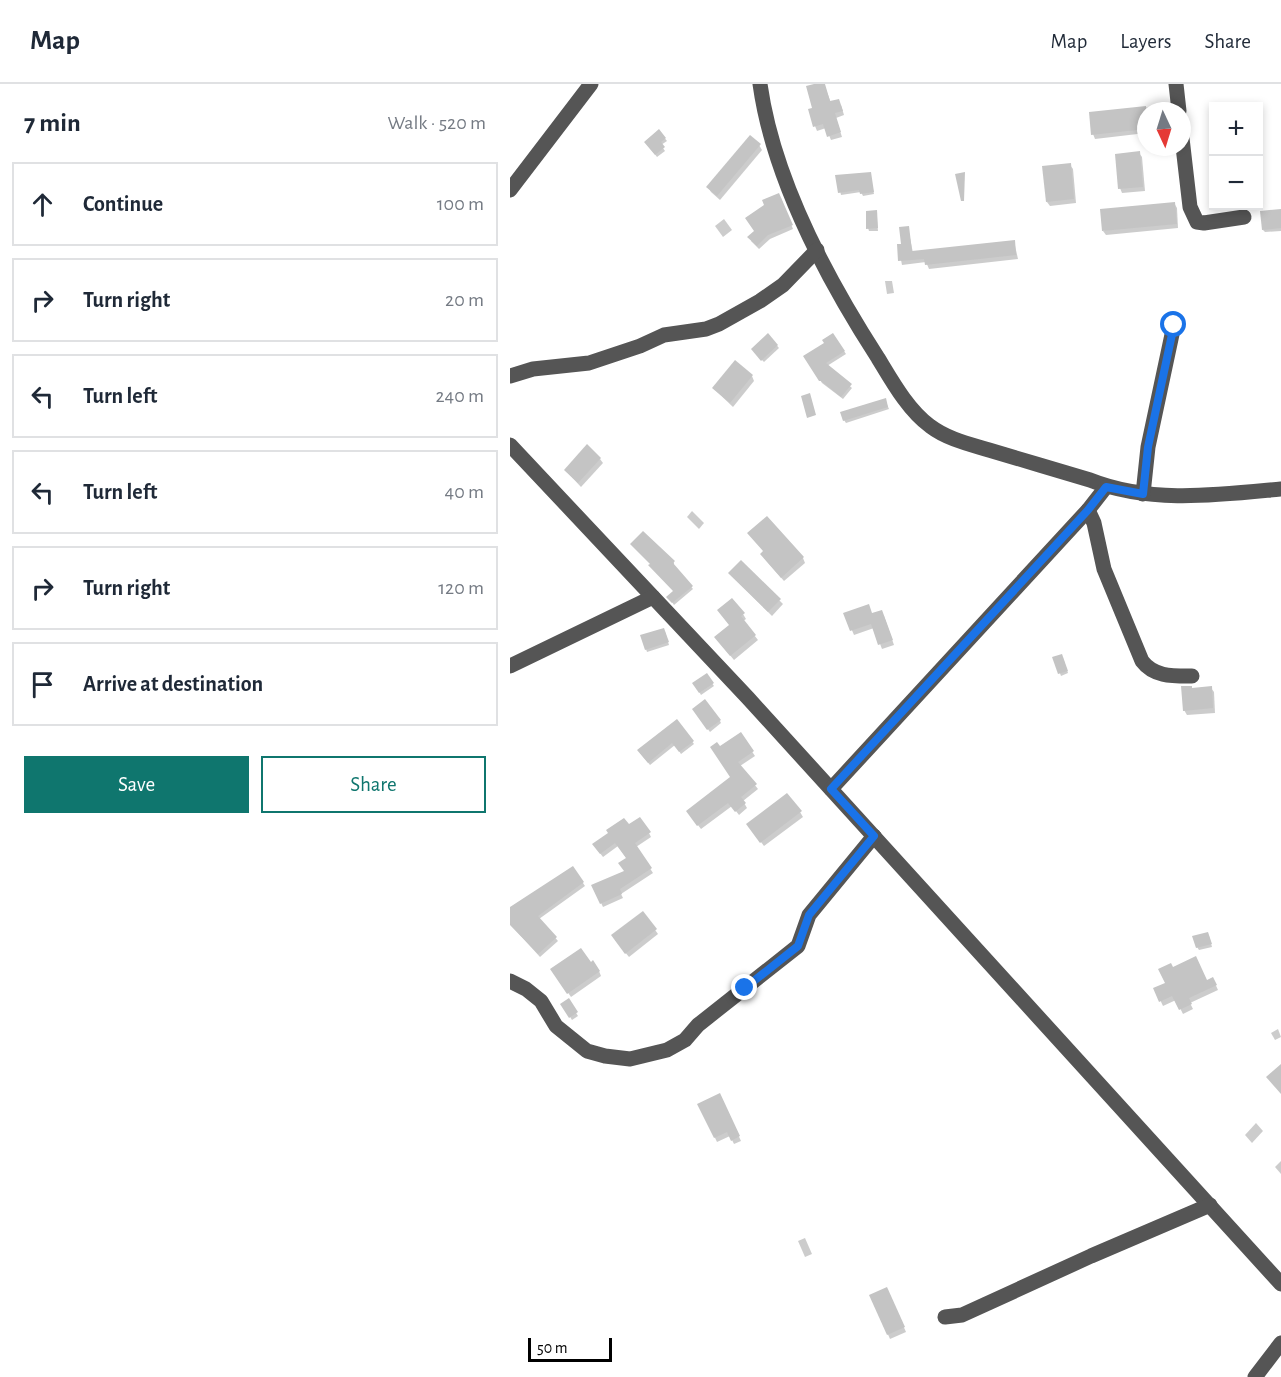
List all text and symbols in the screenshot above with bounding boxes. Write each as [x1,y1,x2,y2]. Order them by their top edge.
text: Map [30,27,80,55]
text: Map [1051,31,1087,52]
text: Layers [1120,31,1171,52]
text: Share [1204,31,1251,52]
north arrow [1137,102,1191,156]
map controls [1209,102,1263,210]
button: + [1209,102,1263,156]
text: 7 min [24,110,81,136]
text: Walk · 520 m [387,113,486,133]
button: − [1209,156,1263,210]
icon: ahead [26,188,59,221]
text: Continue [83,193,163,215]
text: 100 m [437,194,484,214]
icon: right [26,284,59,317]
text: Turn right [83,289,170,311]
text: 20 m [445,290,484,310]
route start [1160,311,1186,337]
icon: left [26,380,59,413]
text: Turn left [83,385,157,407]
text: 240 m [435,386,484,406]
icon: left [26,476,59,509]
text: Turn left [83,481,157,503]
text: 40 m [445,482,484,502]
icon: right [26,572,59,605]
text: Turn right [83,577,170,599]
text: 120 m [438,578,484,598]
icon: arrive [26,668,59,701]
text: Arrive at destination [83,673,263,695]
button: Save [24,756,249,813]
button: Share [261,756,486,813]
route end [731,974,757,1000]
scale bar [528,1335,612,1362]
text: 50 m [537,1340,568,1356]

